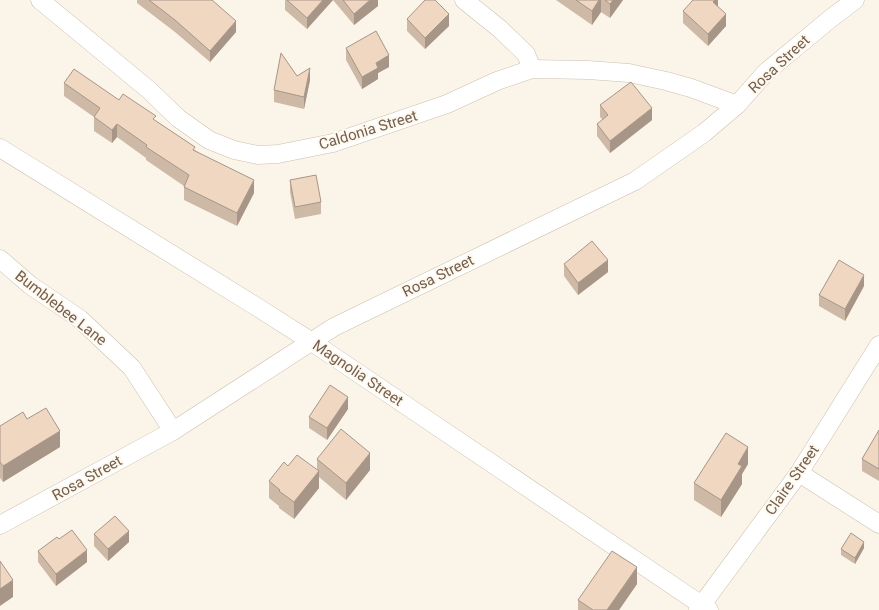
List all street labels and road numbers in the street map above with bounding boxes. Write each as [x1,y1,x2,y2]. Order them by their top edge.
street label: Rosa Street [745,31,813,97]
street label: Caldonia Street [317,106,419,154]
street label: Rosa Street [399,251,477,301]
street label: Bumblebee Lane [12,267,110,349]
street label: Magnolia Street [309,336,407,410]
street label: Claire Street [761,441,823,519]
street label: Rosa Street [49,451,125,505]

